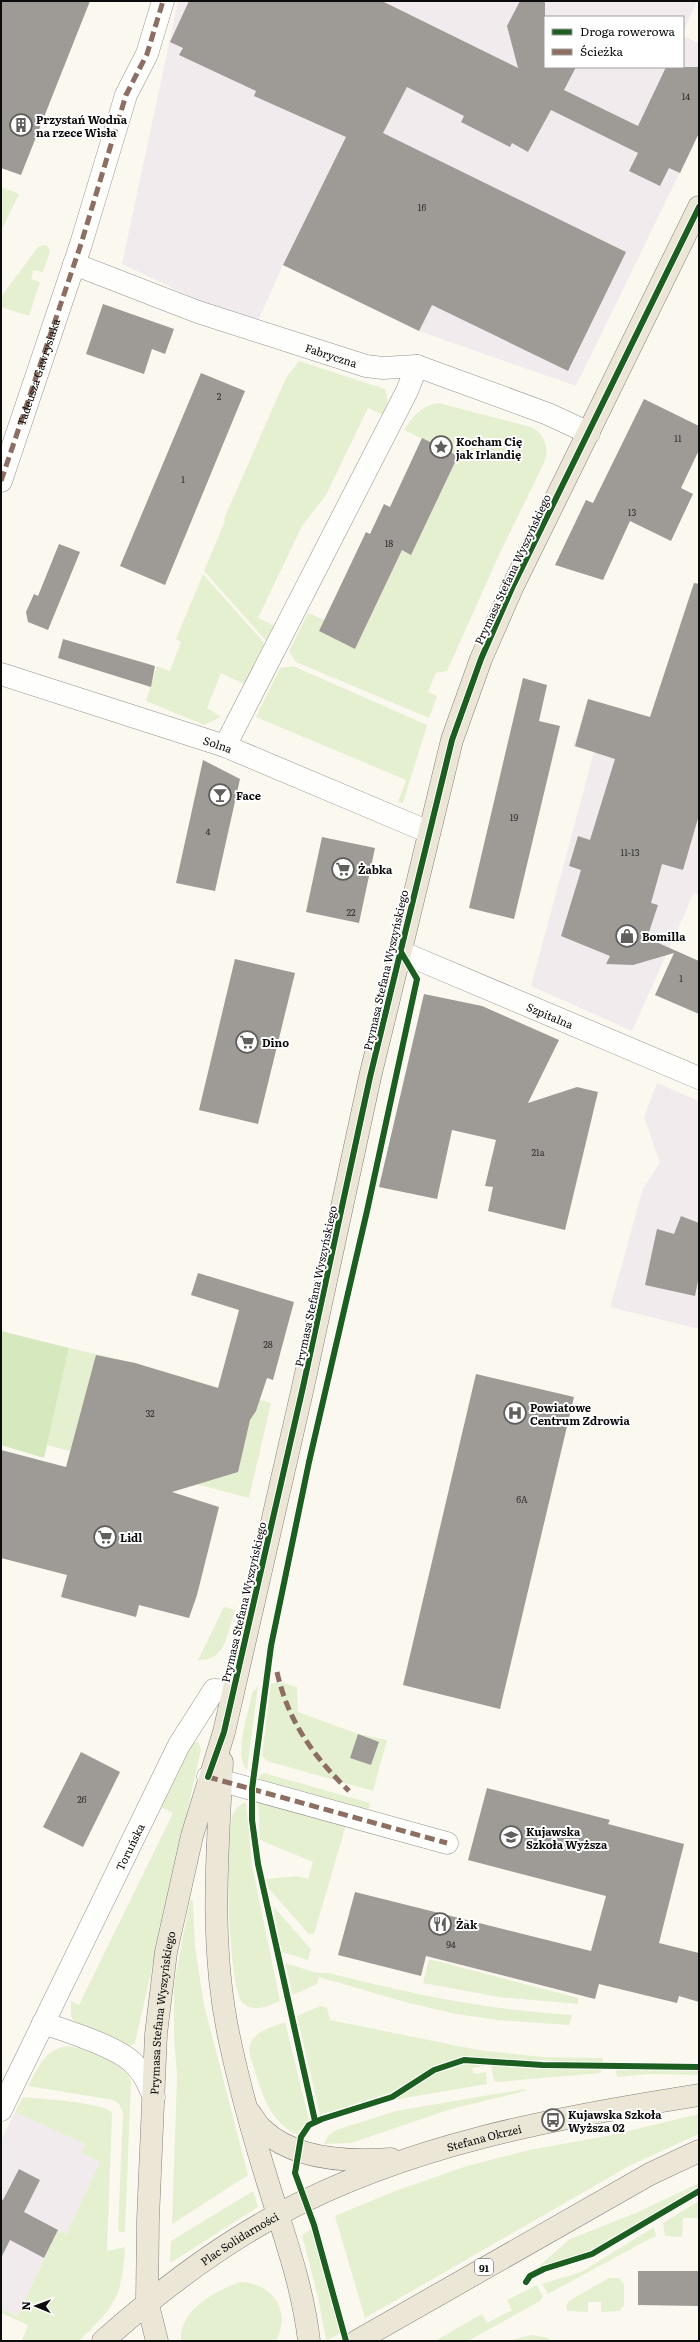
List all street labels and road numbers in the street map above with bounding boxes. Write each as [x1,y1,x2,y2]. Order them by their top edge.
street label: Tadeusza Gawrysiaka [12,316,63,428]
street label: Fabryczna [303,339,359,371]
street label: Prymasa Stefana Wyszyńskiego [470,491,554,647]
street label: Solna [201,732,235,756]
street label: Prymasa Stefana Wyszyńskiego [359,888,411,1052]
street label: Szpitalna [524,998,576,1032]
street label: Prymasa Stefana Wyszyńskiego [290,1204,340,1368]
street label: Prymasa Stefana Wyszyńskiego [217,1520,269,1684]
street label: Toruńska [111,1820,148,1873]
street label: Prymasa Stefana Wyszyńskiego [145,1929,178,2095]
street label: Stefana Okrzei [445,2120,523,2155]
street label: Plac Solidarności [197,2208,282,2269]
road number: 91 [475,2259,493,2275]

